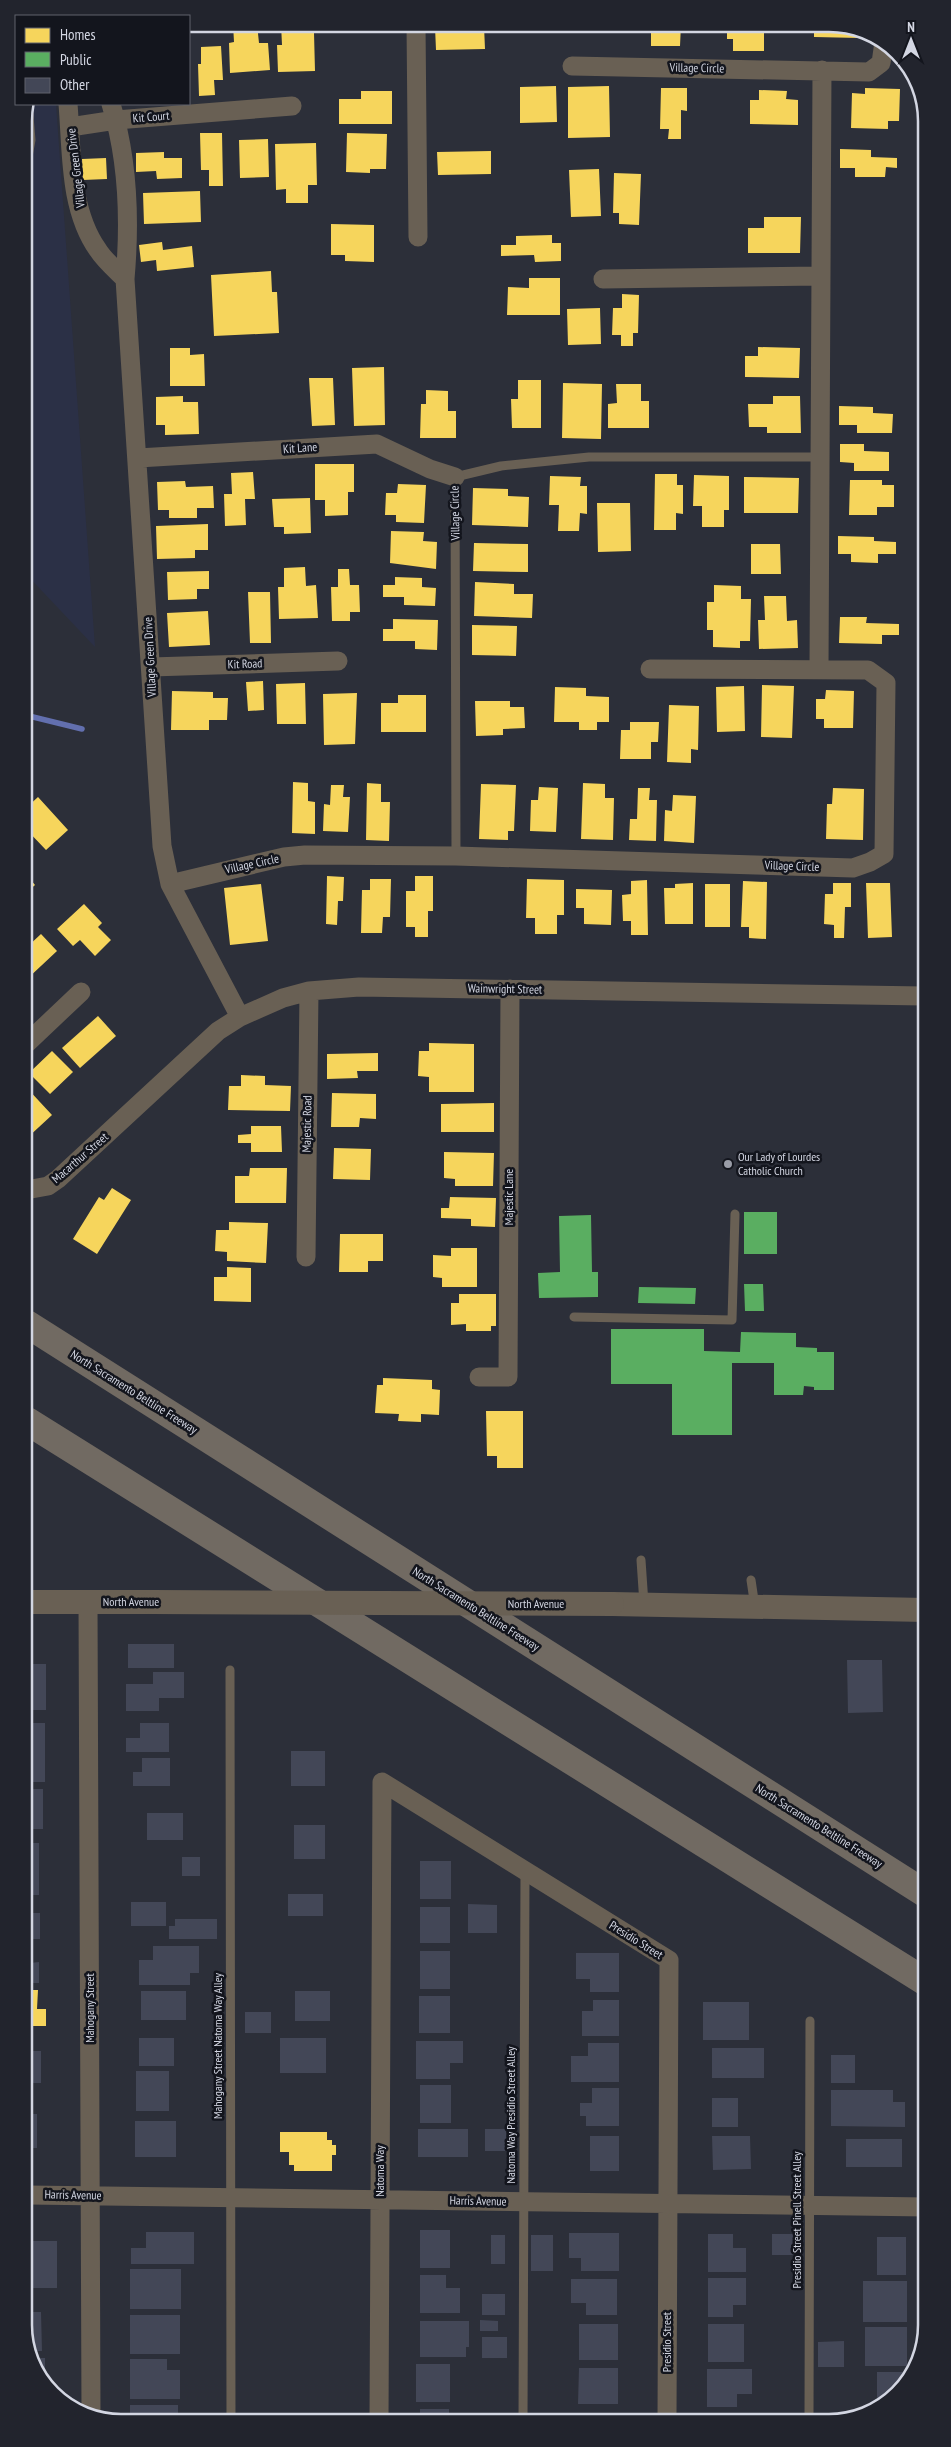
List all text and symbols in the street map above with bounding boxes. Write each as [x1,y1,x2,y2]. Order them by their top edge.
legend [15,15,190,105]
north arrow [886,15,936,65]
text: N [907,18,915,36]
text: Homes [60,25,96,44]
text: Public [60,50,92,69]
street label: Village Circle [669,60,724,75]
text: Other [60,75,90,94]
street label: Kit Court [132,107,171,126]
street label: Village Green Drive [63,127,88,210]
street label: Kit Lane [282,439,318,456]
street label: Village Circle [447,486,462,541]
street label: Village Green Drive [140,617,159,698]
street label: Kit Road [227,655,263,672]
street label: Village Circle [223,850,280,877]
street label: Village Circle [763,857,820,874]
street label: Wainwright Street [468,980,543,997]
street label: Majestic Road [299,1095,314,1153]
street label: Macarthur Street [49,1129,111,1186]
place label: Our Lady of Lourdes Catholic Church [738,1149,820,1178]
marker: Our Lady of Lourdes Catholic Church [722,1158,734,1170]
street label: Majestic Lane [501,1169,516,1225]
street label: North Sacramento Beltline Freeway [68,1346,201,1437]
street label: North Sacramento Beltline Freeway [410,1563,543,1654]
street label: North Avenue [103,1594,159,1609]
street label: North Avenue [508,1596,564,1611]
street label: North Sacramento Beltline Freeway [753,1780,886,1871]
street label: Presidio Street [607,1917,666,1962]
street label: Mahogany Street [82,1972,97,2043]
street label: Mahogany Street Natoma Way Alley [210,1972,225,2119]
street label: Natoma Way Presidio Street Alley [503,2046,518,2183]
street label: Natoma Way [372,2145,387,2197]
street label: Presidio Street Pinell Street Alley [789,2151,804,2288]
street label: Harris Avenue [44,2187,102,2202]
street label: Harris Avenue [449,2193,507,2208]
street label: Presidio Street [659,2311,674,2372]

